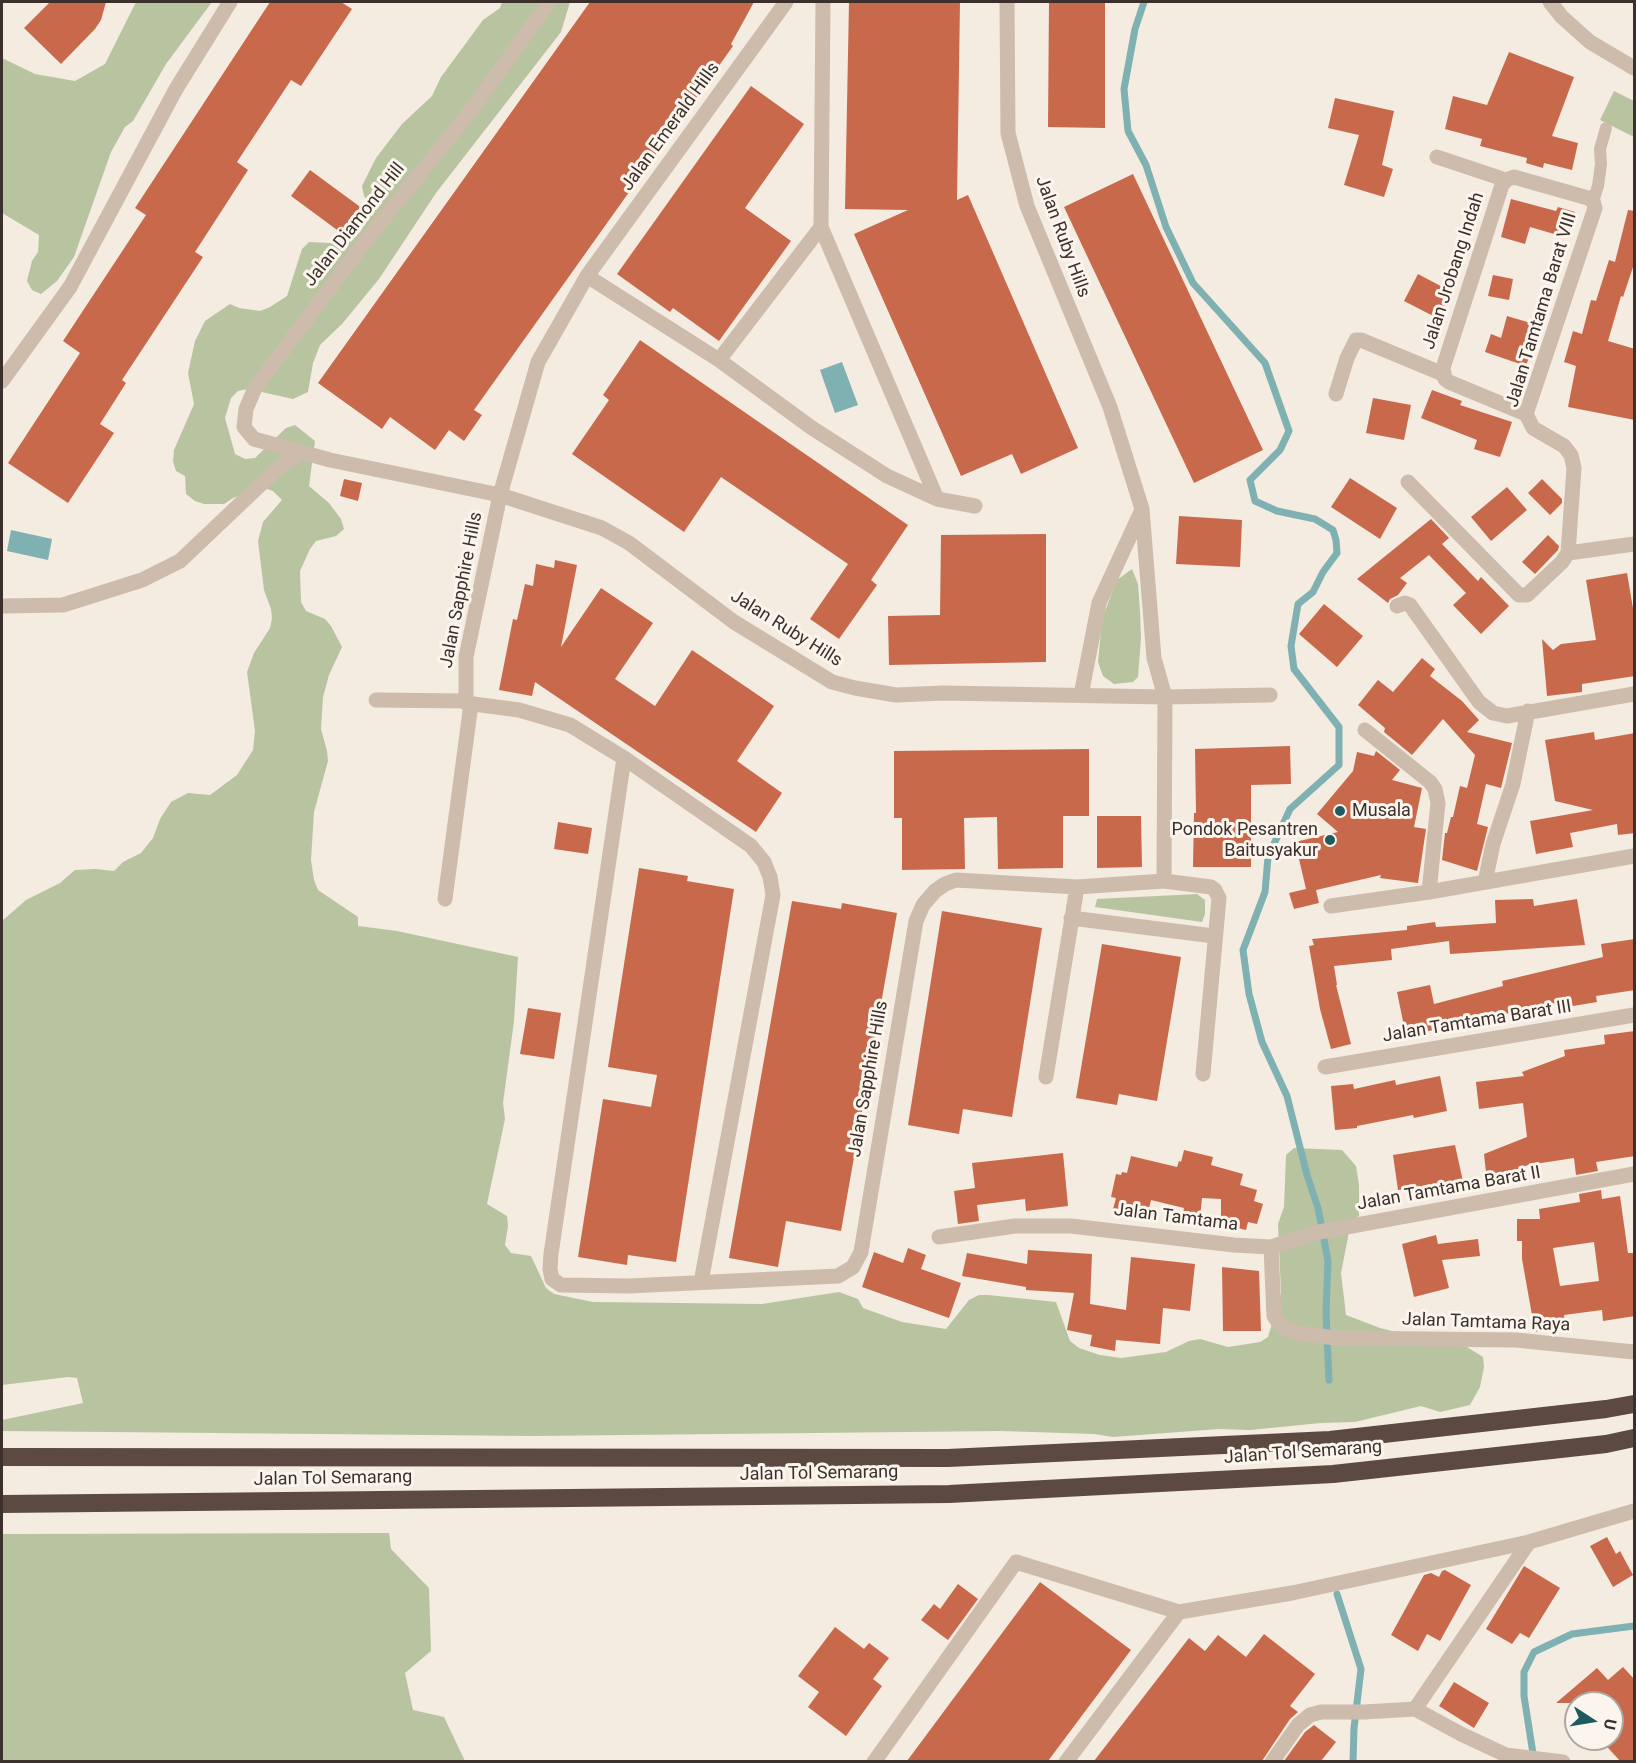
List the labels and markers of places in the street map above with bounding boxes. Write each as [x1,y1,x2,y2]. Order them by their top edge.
place label: Musala [1352,800,1411,822]
marker: Musala [1333,804,1347,818]
place label: Pondok Pesantren Baitusyakur [1171,819,1318,862]
marker: Pondok Pesantren Baitusyakur [1323,833,1337,847]

